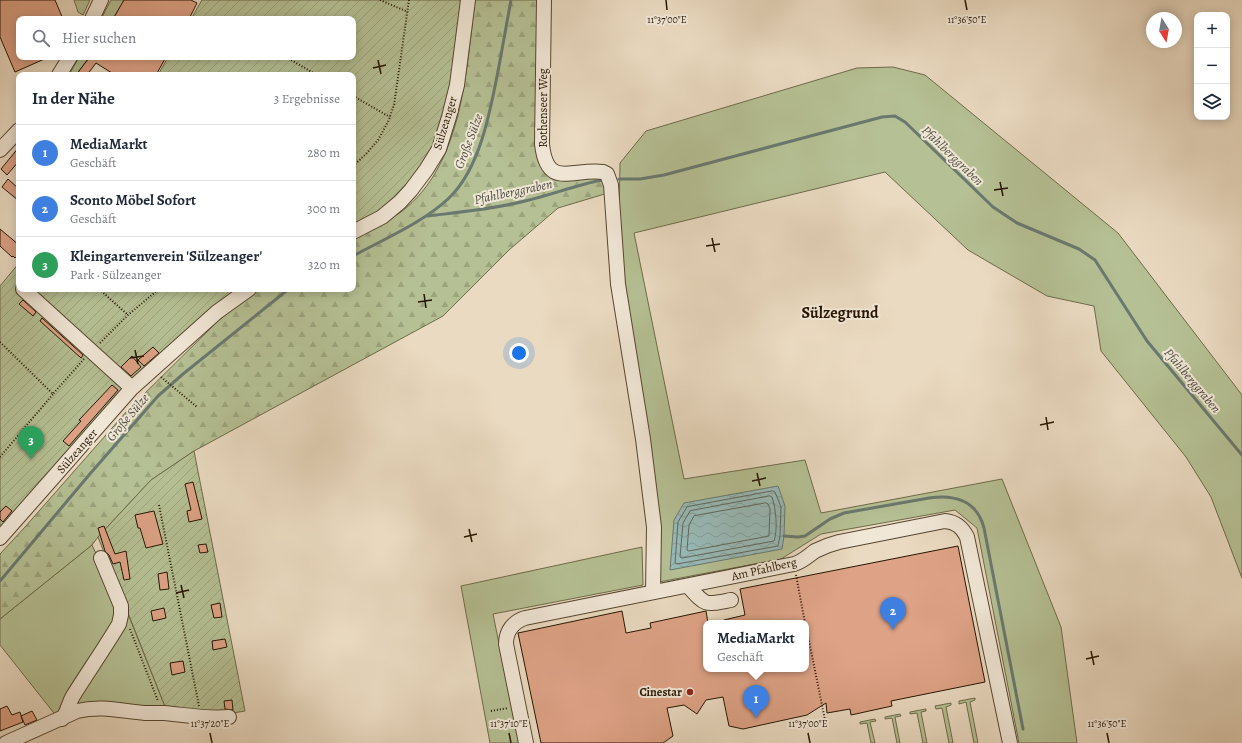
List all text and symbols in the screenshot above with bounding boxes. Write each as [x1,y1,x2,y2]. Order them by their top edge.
north arrow [1146,12,1182,48]
map controls [1194,12,1230,120]
button: + [1194,12,1230,48]
text: 11°37'00"E [647,13,687,26]
text: 11°36'50"E [948,13,987,26]
search box [16,16,356,60]
icon: search [30,27,52,49]
text: Hier suchen [62,28,136,48]
button: − [1194,48,1230,84]
street label: Rothenseer Weg [535,68,551,148]
button: layers [1194,84,1230,120]
text: In der Nähe [32,87,115,110]
text: 3 Ergebnisse [274,90,340,107]
street label: Sülzeanger [429,94,461,152]
water label: Große Sülze [450,111,487,171]
water label: Pfahlberggraben [918,122,987,189]
text: MediaMarkt [70,134,147,154]
text: 1 [43,144,47,161]
text: 280 m [307,144,340,161]
text: Geschäft [70,154,116,171]
water label: Pfahlberggraben [472,175,554,208]
text: Sconto Möbel Sofort [70,190,196,210]
text: 2 [42,200,48,217]
text: 300 m [307,200,340,217]
text: Geschäft [70,210,116,227]
text: Kleingartenverein 'Sülzeanger' [70,246,262,266]
text: 3 [42,256,48,273]
text: 320 m [308,256,340,273]
text: Park · Sülzeanger [70,266,162,283]
district label: Sülzegrund [801,302,879,324]
your location [509,343,529,363]
water label: Pfahlberggraben [1161,344,1225,416]
water label: Große Sülze [102,389,153,445]
street label: Sülzeanger [53,425,101,477]
pin: 3 [18,426,44,459]
street label: Am Pfahlberg [729,554,798,585]
pin: 2 [880,597,906,630]
popup [703,620,809,672]
text: MediaMarkt [717,628,795,648]
text: Geschäft [717,648,764,665]
place label: Cinestar [639,684,682,700]
pin: 1 [743,685,769,718]
marker: Cinestar [685,687,695,697]
text: 11°37'20"E [191,717,230,730]
text: 11°37'10"E [490,717,528,730]
text: 11°37'00"E [788,717,828,730]
text: 11°36'50"E [1088,717,1127,730]

